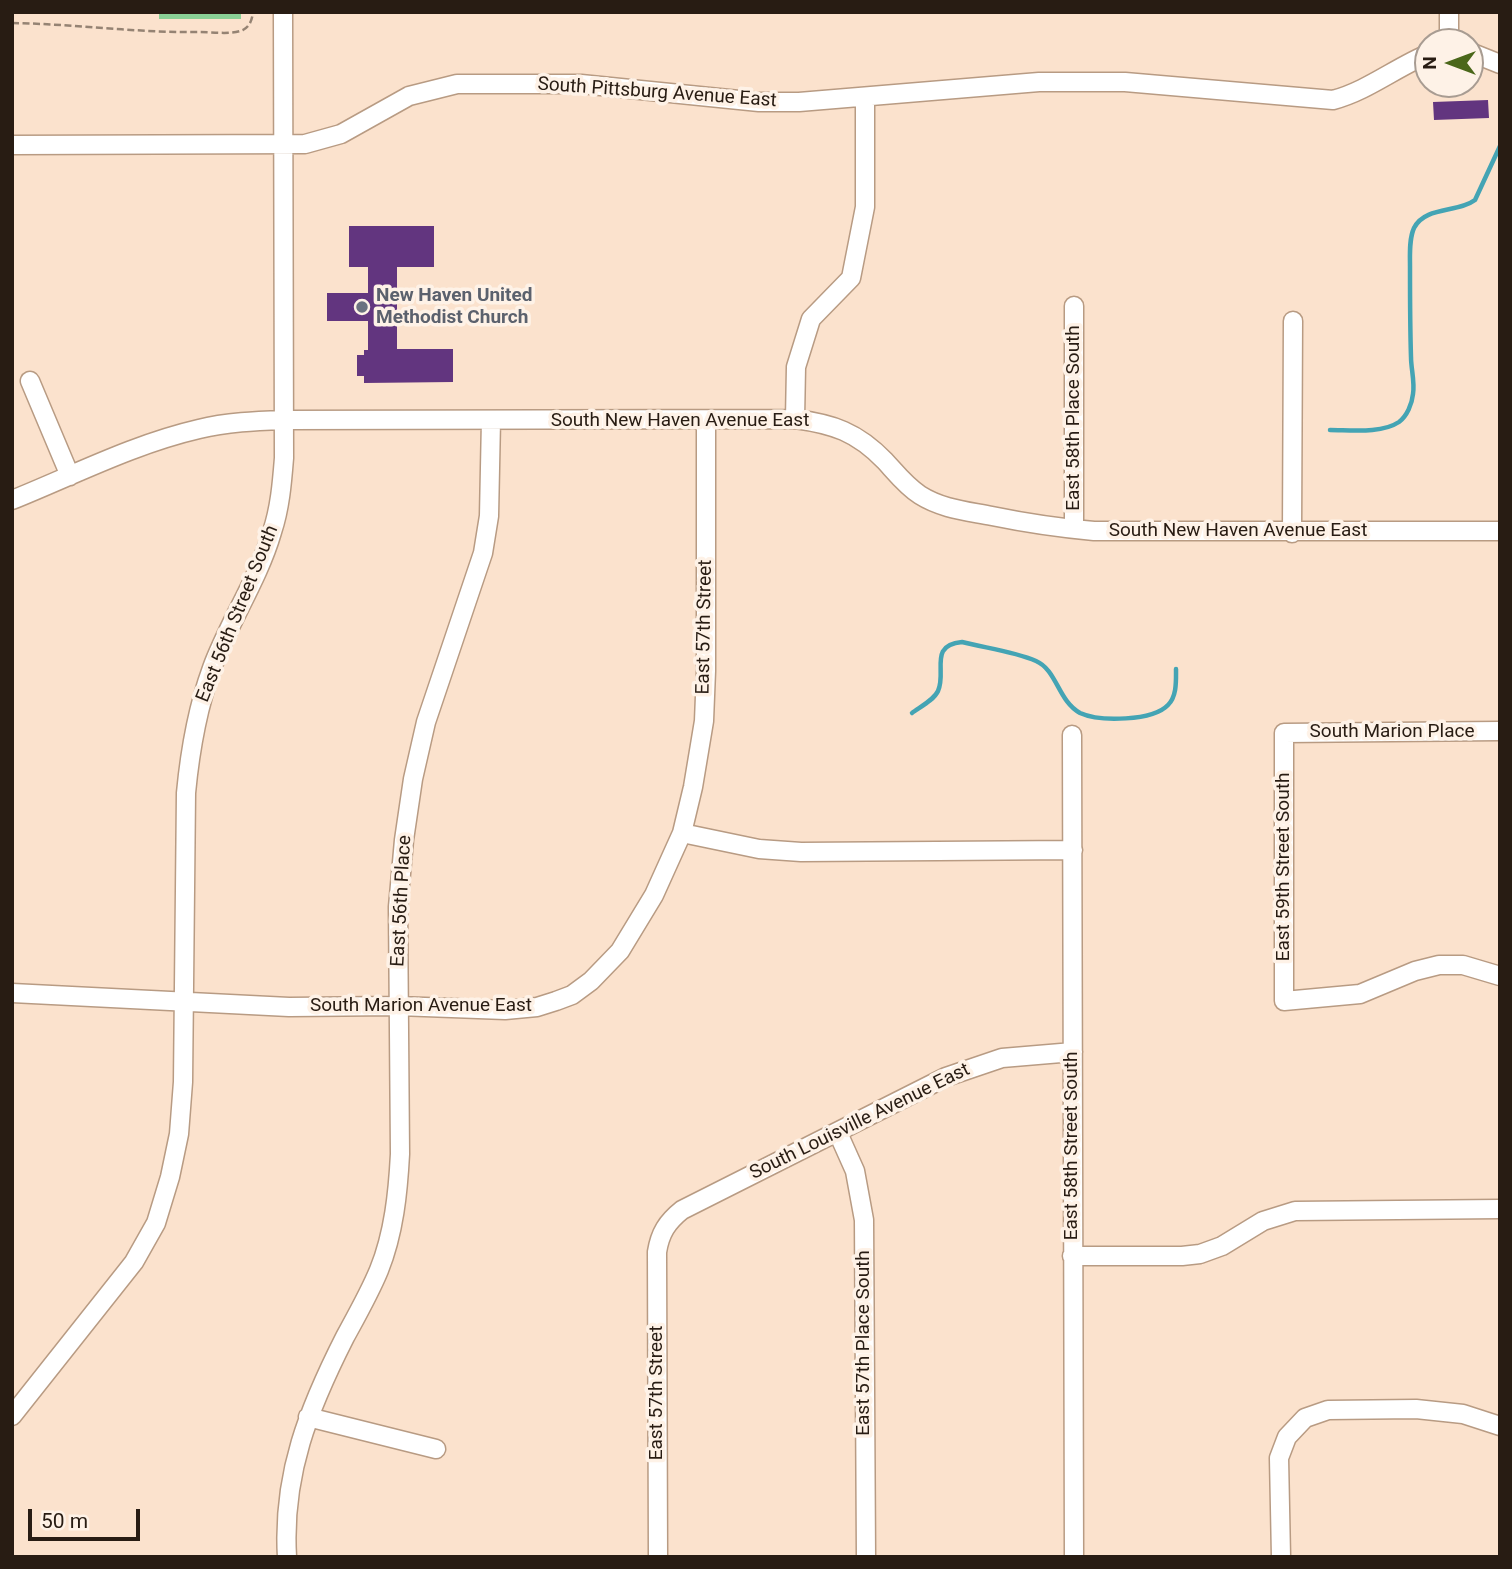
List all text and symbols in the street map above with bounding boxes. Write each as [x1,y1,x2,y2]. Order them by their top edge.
north arrow [1414,28,1484,98]
text: N [1418,56,1441,70]
street label: South Pittsburg Avenue East [537,73,777,113]
place label: New Haven United Methodist Church [376,285,533,329]
marker: New Haven United Methodist Church [354,299,370,315]
street label: East 58th Place South [1063,325,1085,511]
street label: South New Haven Avenue East [551,410,809,432]
street label: South New Haven Avenue East [1109,520,1367,542]
street label: East 56th Street South [192,522,284,706]
street label: East 57th Street [692,559,718,695]
street label: South Marion Place [1310,721,1474,743]
street label: East 59th Street South [1273,773,1295,961]
street label: East 56th Place [387,835,417,967]
street label: South Marion Avenue East [310,995,532,1017]
street label: East 58th Street South [1061,1052,1083,1240]
street label: South Louisville Avenue East [746,1059,974,1185]
street label: East 57th Place South [853,1250,875,1436]
street label: East 57th Street [646,1326,668,1460]
scale bar [32,1496,144,1540]
text: 50 m [41,1509,88,1533]

